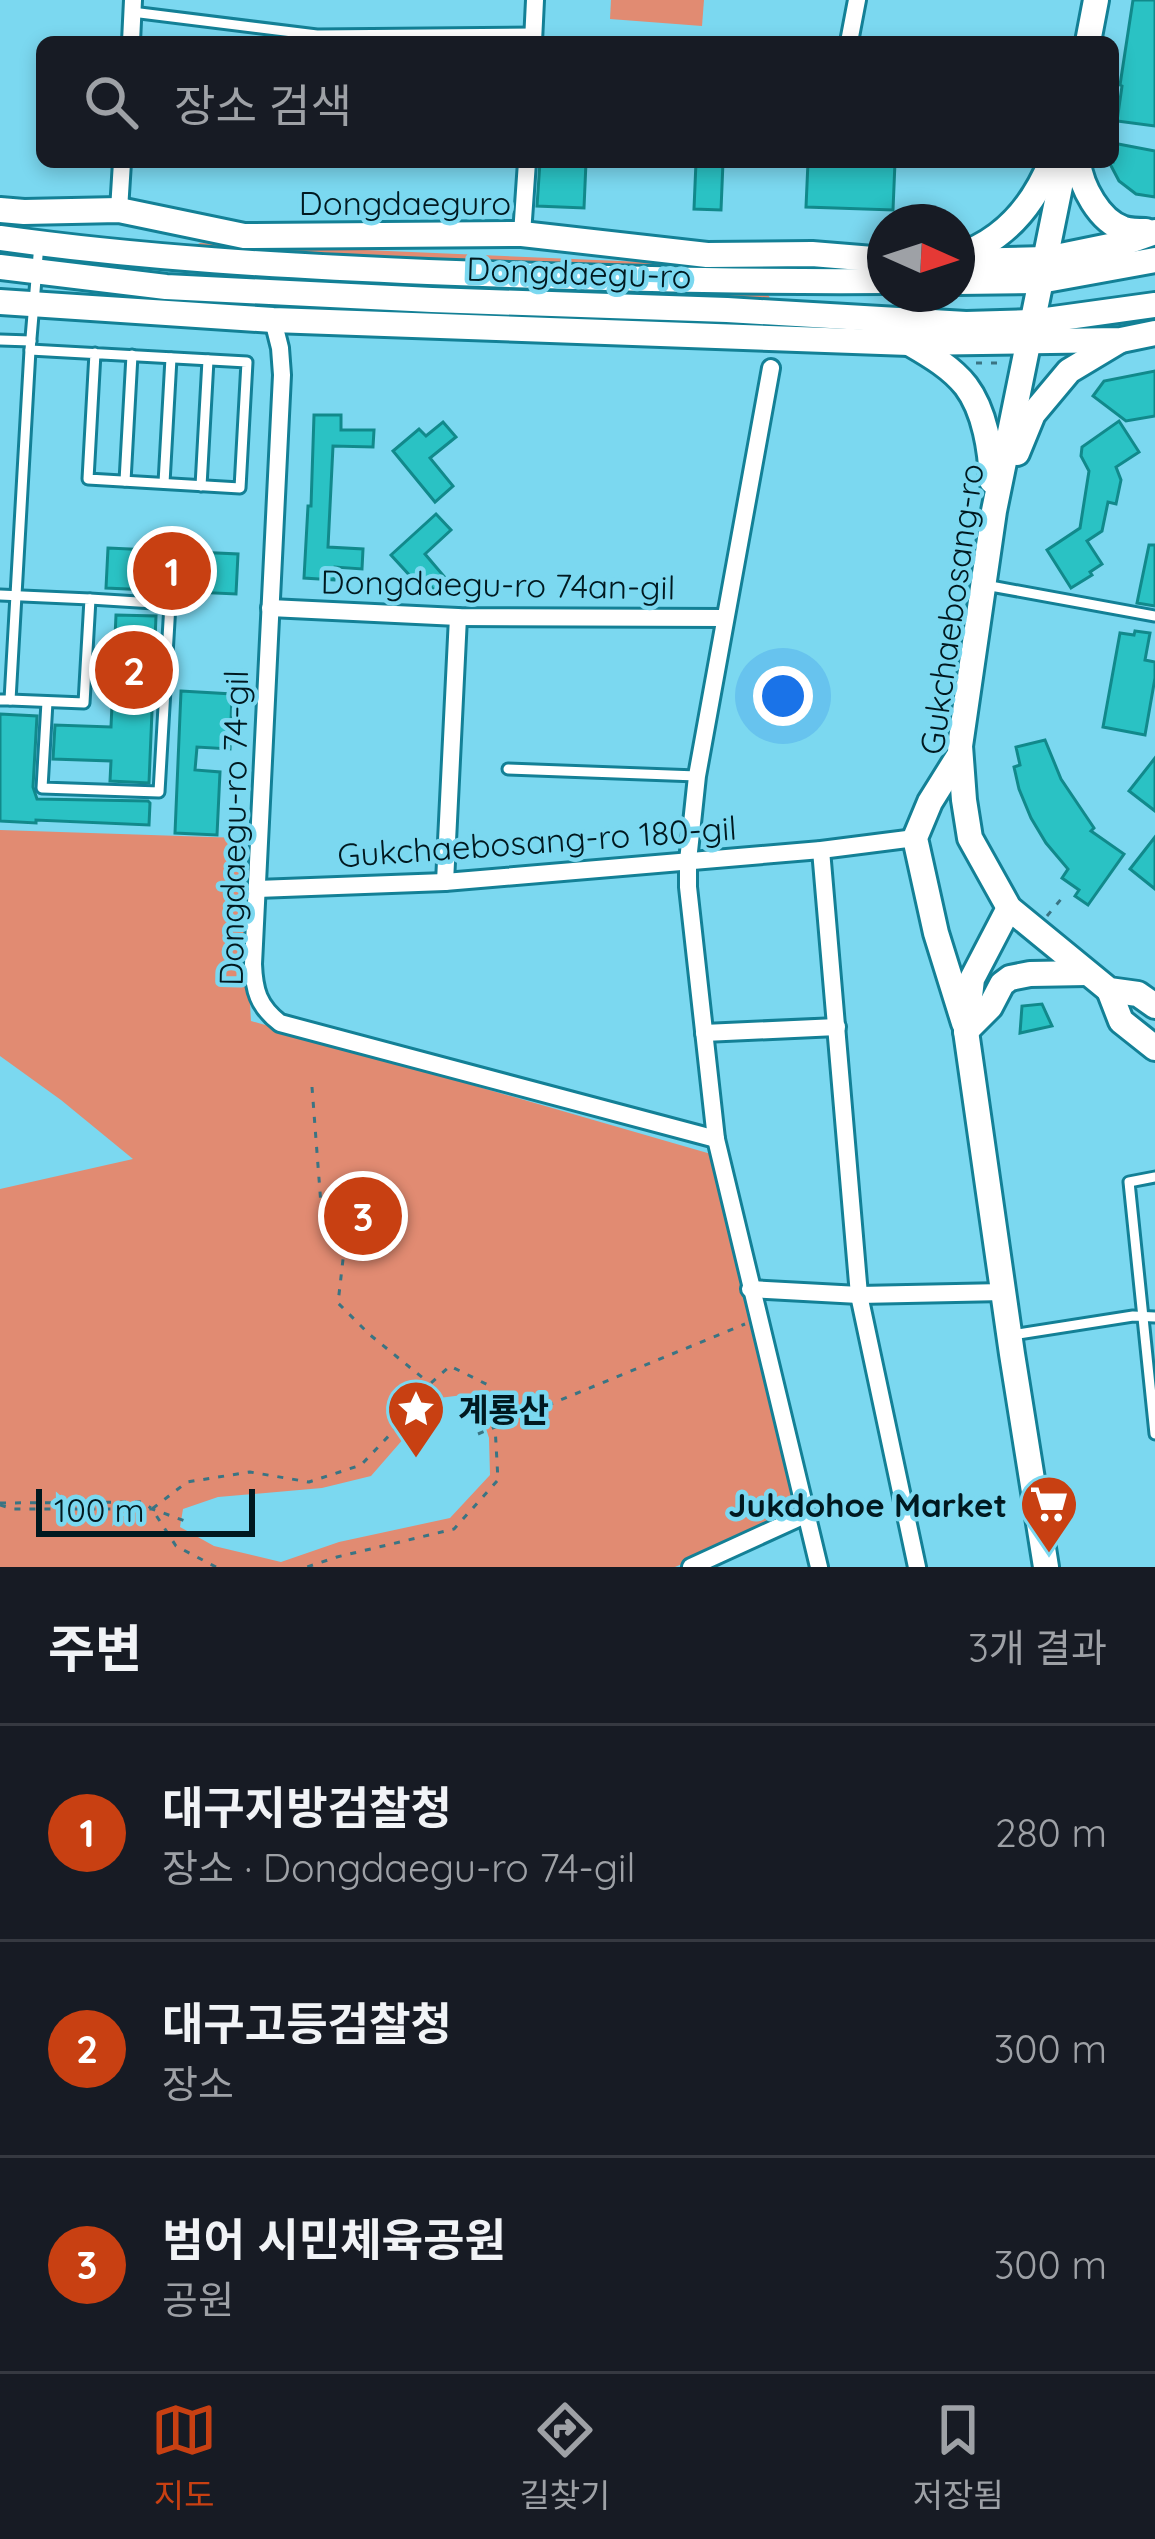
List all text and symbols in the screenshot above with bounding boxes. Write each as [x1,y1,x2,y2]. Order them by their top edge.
search box [36,36,1119,168]
icon: search [78,69,144,135]
text: 장소 검색 [174,77,352,133]
street label: Dongdaeguro [299,182,511,223]
north arrow [867,204,975,312]
street label: Dongdaegu-ro [466,248,692,296]
street label: Gukchaebosang-ro [910,461,992,757]
pin: 1 [133,526,211,616]
street label: Dongdaegu-ro 74an-gil [320,560,676,608]
pin: 2 [95,625,173,715]
your location [753,666,813,726]
street label: Dongdaegu-ro 74-gil [210,670,256,986]
street label: Gukchaebosang-ro 180-gil [336,807,738,875]
pin: 3 [324,1171,402,1261]
place icon: 계룡산 [385,1378,447,1460]
place label: 계룡산 [458,1389,549,1430]
supermarket icon: Jukdohoe Market [1018,1473,1080,1555]
scale bar [36,1483,255,1536]
place label: Jukdohoe Market [728,1484,1007,1525]
text: 100 m [54,1489,145,1530]
text: 주변 [48,1616,142,1680]
text: 3개 결과 [968,1623,1107,1672]
text: 대구지방검찰청 [162,1779,452,1835]
text: 1 [79,1808,95,1857]
text: 280 m [995,1808,1107,1857]
text: 장소 · Dongdaegu-ro 74-gil [162,1843,635,1892]
text: 대구고등검찰청 [162,1995,452,2051]
text: 2 [76,2024,98,2073]
text: 300 m [994,2024,1107,2073]
text: 장소 [162,2059,234,2108]
text: 범어 시민체육공원 [162,2211,506,2267]
text: 3 [77,2240,97,2289]
text: 300 m [994,2240,1107,2289]
text: 공원 [162,2275,234,2324]
tab: 지도 [151,2397,217,2517]
tab: 길찾기 [519,2397,610,2517]
tab: 저장됨 [913,2397,1004,2517]

